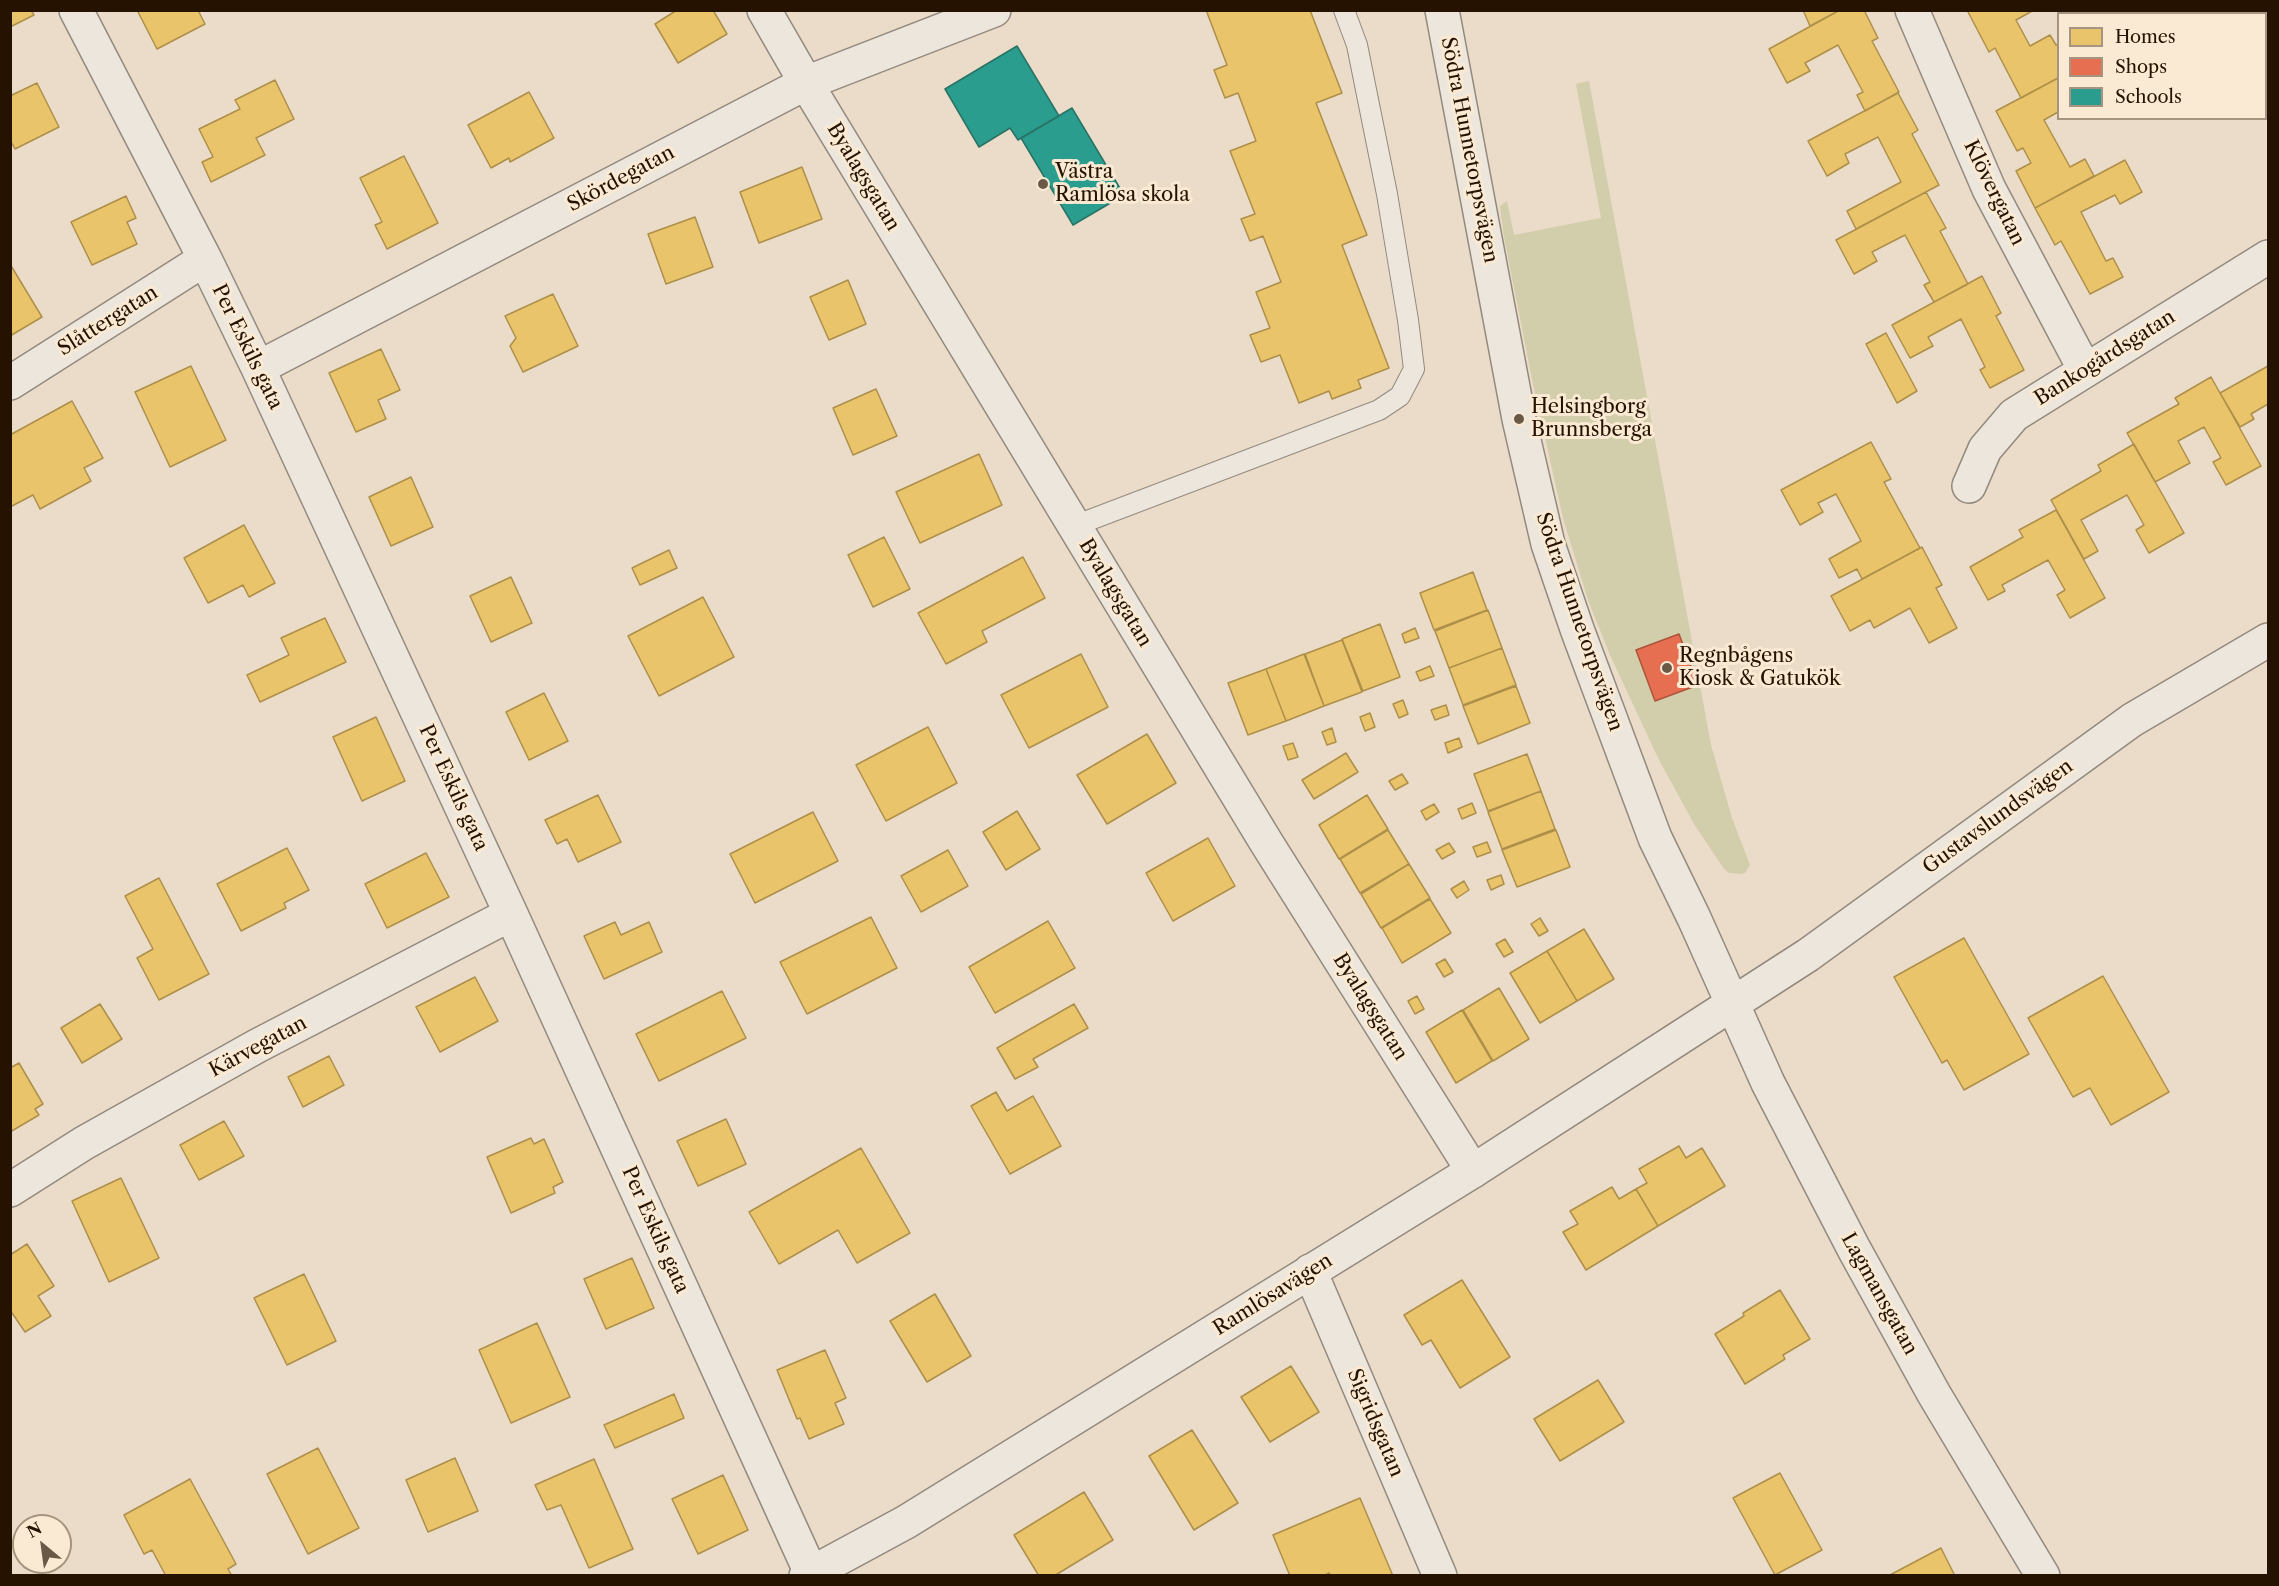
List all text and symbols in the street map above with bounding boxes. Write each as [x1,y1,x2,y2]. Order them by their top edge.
legend [2057,12,2267,120]
text: Homes [2115,26,2176,48]
street label: Södra Hunnetorpsvägen [1435,35,1503,265]
text: Shops [2115,56,2167,78]
text: Schools [2115,86,2182,108]
street label: Byalagsgatan [821,119,905,235]
street label: Klövergatan [1958,136,2030,250]
street label: Skördegatan [563,141,679,217]
place label: Västra Ramlösa skola [1055,160,1190,207]
marker: Västra Ramlösa skola [1036,177,1050,191]
street label: Per Eskils gata [206,280,288,414]
street label: Slåttergatan [54,281,162,361]
street label: Bankogårdsgatan [2030,305,2180,411]
place label: Helsingborg Brunnsberga [1531,395,1652,442]
marker: Helsingborg Brunnsberga [1512,412,1526,426]
street label: Södra Hunnetorpsvägen [1530,510,1628,734]
street label: Byalagsgatan [1073,535,1157,651]
place label: Regnbågens Kiosk & Gatukök [1679,644,1841,691]
marker: Regnbågens Kiosk & Gatukök [1660,661,1674,675]
street label: Per Eskils gata [413,721,493,855]
street label: Gustavslundsvägen [1918,754,2078,880]
street label: Byalagsgatan [1328,949,1412,1065]
street label: Kärvegatan [205,1011,311,1083]
street label: Per Eskils gata [616,1163,694,1297]
street label: Lagmansgatan [1836,1229,1922,1359]
street label: Ramlösavägen [1209,1249,1337,1341]
street label: Sigridsgatan [1341,1365,1409,1481]
north arrow [12,1514,72,1574]
text: N [23,1518,45,1542]

